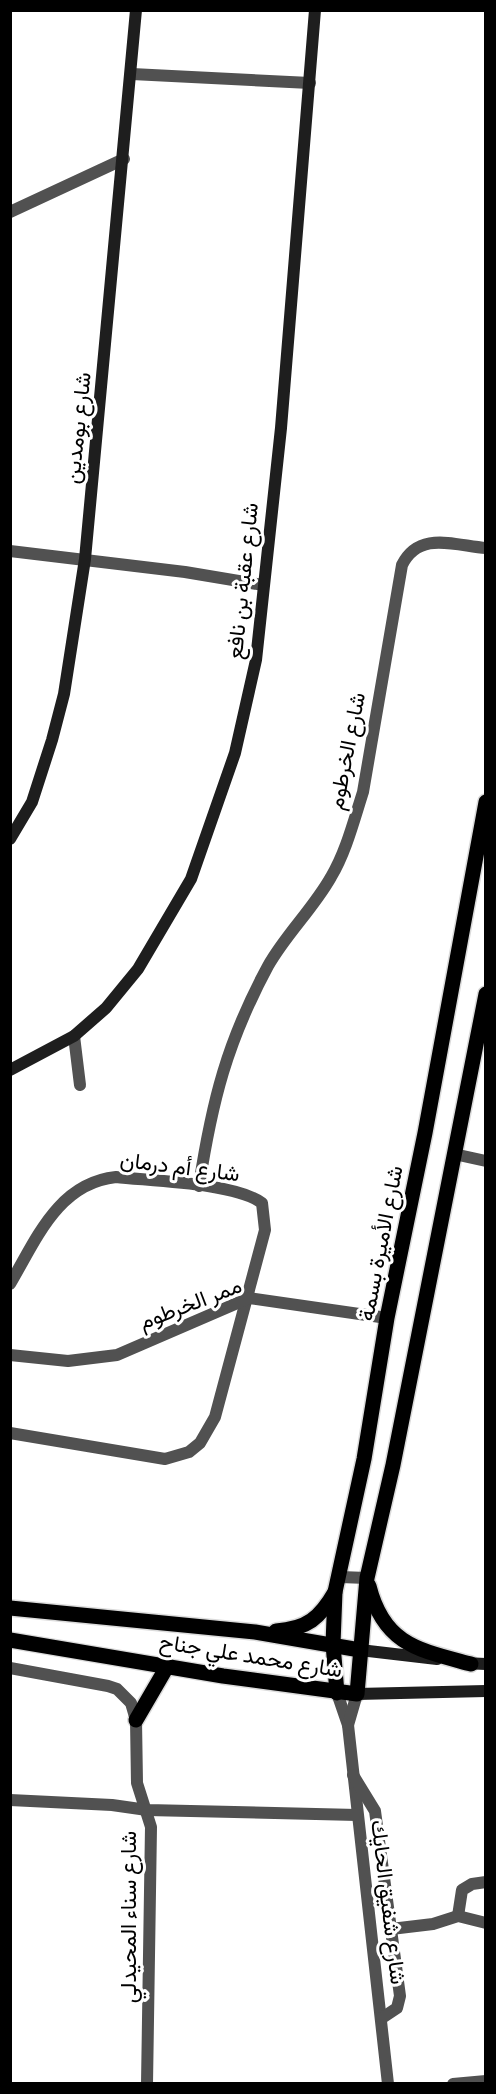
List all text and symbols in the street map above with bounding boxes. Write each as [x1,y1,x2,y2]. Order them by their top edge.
street label: شارع بومدين [57,371,98,485]
street label: شارع عقبة بن نافع [220,501,265,661]
street label: شارع الخرطوم [321,690,372,812]
street label: شارع أم درمان [118,1145,241,1188]
street label: شارع الأميرة بسمة [351,1163,410,1323]
street label: ممر الخرطوم [135,1271,246,1336]
street label: شارع محمد علي جناح [157,1627,344,1688]
street label: شارع شفيق الحايك [364,1818,413,1986]
street label: شارع سناء المحيدلي [114,1831,147,2003]

